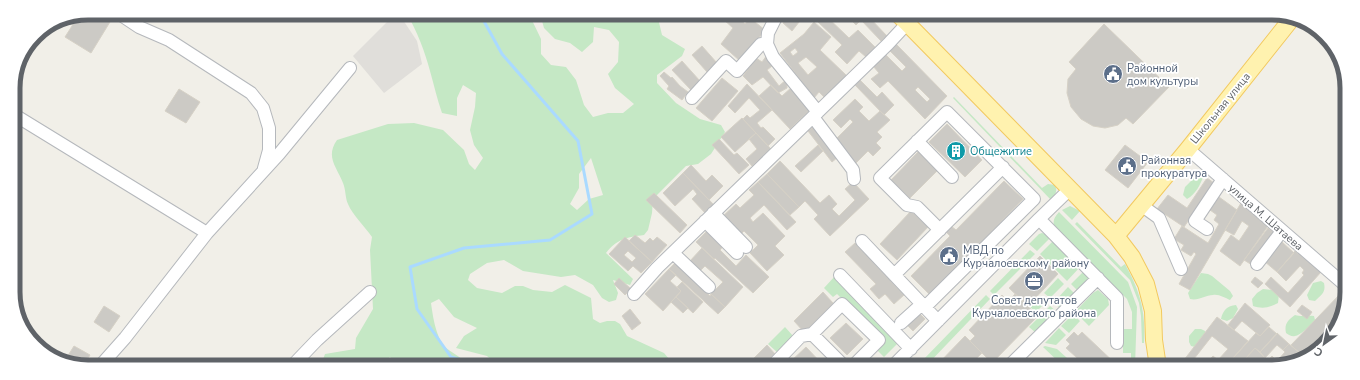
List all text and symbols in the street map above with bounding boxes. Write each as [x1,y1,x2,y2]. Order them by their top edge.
place label: Районной дом культуры [1127,61,1198,89]
public building icon: Районной дом культуры [1102,63,1124,85]
street label: Школьная улица [1187,70,1254,147]
building icon: Общежитие [945,140,967,162]
place label: Общежитие [970,144,1032,159]
place label: Районная прокуратура [1141,153,1207,181]
public building icon: Районная прокуратура [1116,155,1138,177]
street label: улица М. Шатаева [1225,181,1306,254]
place label: МВД по Курчалоевскому району [963,243,1089,271]
public building icon: МВД по Курчалоевскому району [938,245,960,267]
office icon: Совет депутатов Курчалоевского района [1023,270,1045,292]
place label: Совет депутатов Курчалоевского района [972,293,1096,321]
north arrow [1304,324,1344,364]
text: С [1311,343,1326,360]

